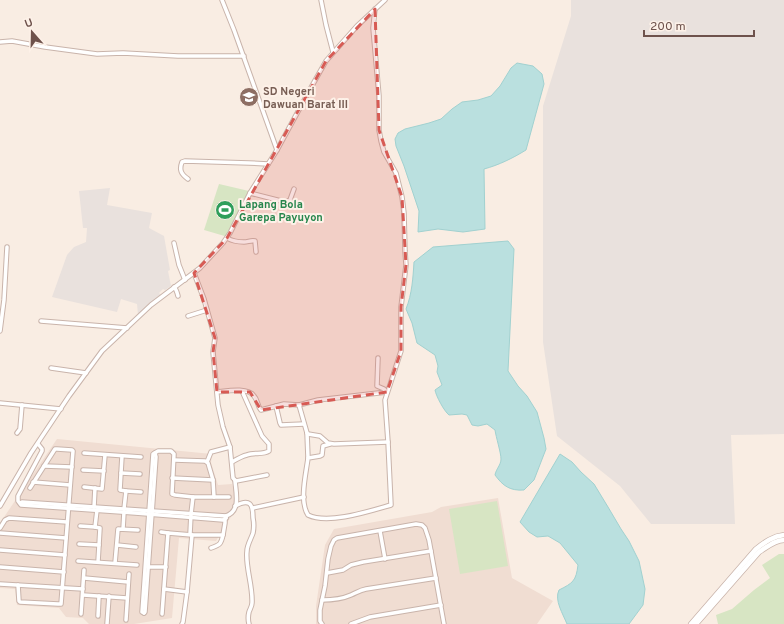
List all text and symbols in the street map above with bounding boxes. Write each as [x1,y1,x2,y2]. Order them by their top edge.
north arrow [12,12,52,52]
scale bar [644,12,754,38]
text: U [23,16,35,31]
text: 200 m [650,19,686,35]
place label: SD Negeri Dawuan Barat III [263,85,348,112]
school or university icon: SD Negeri Dawuan Barat III [238,86,260,108]
place label: Lapang Bola Garepa Payuyon [239,198,323,225]
sports icon: Lapang Bola Garepa Payuyon [214,199,236,221]

